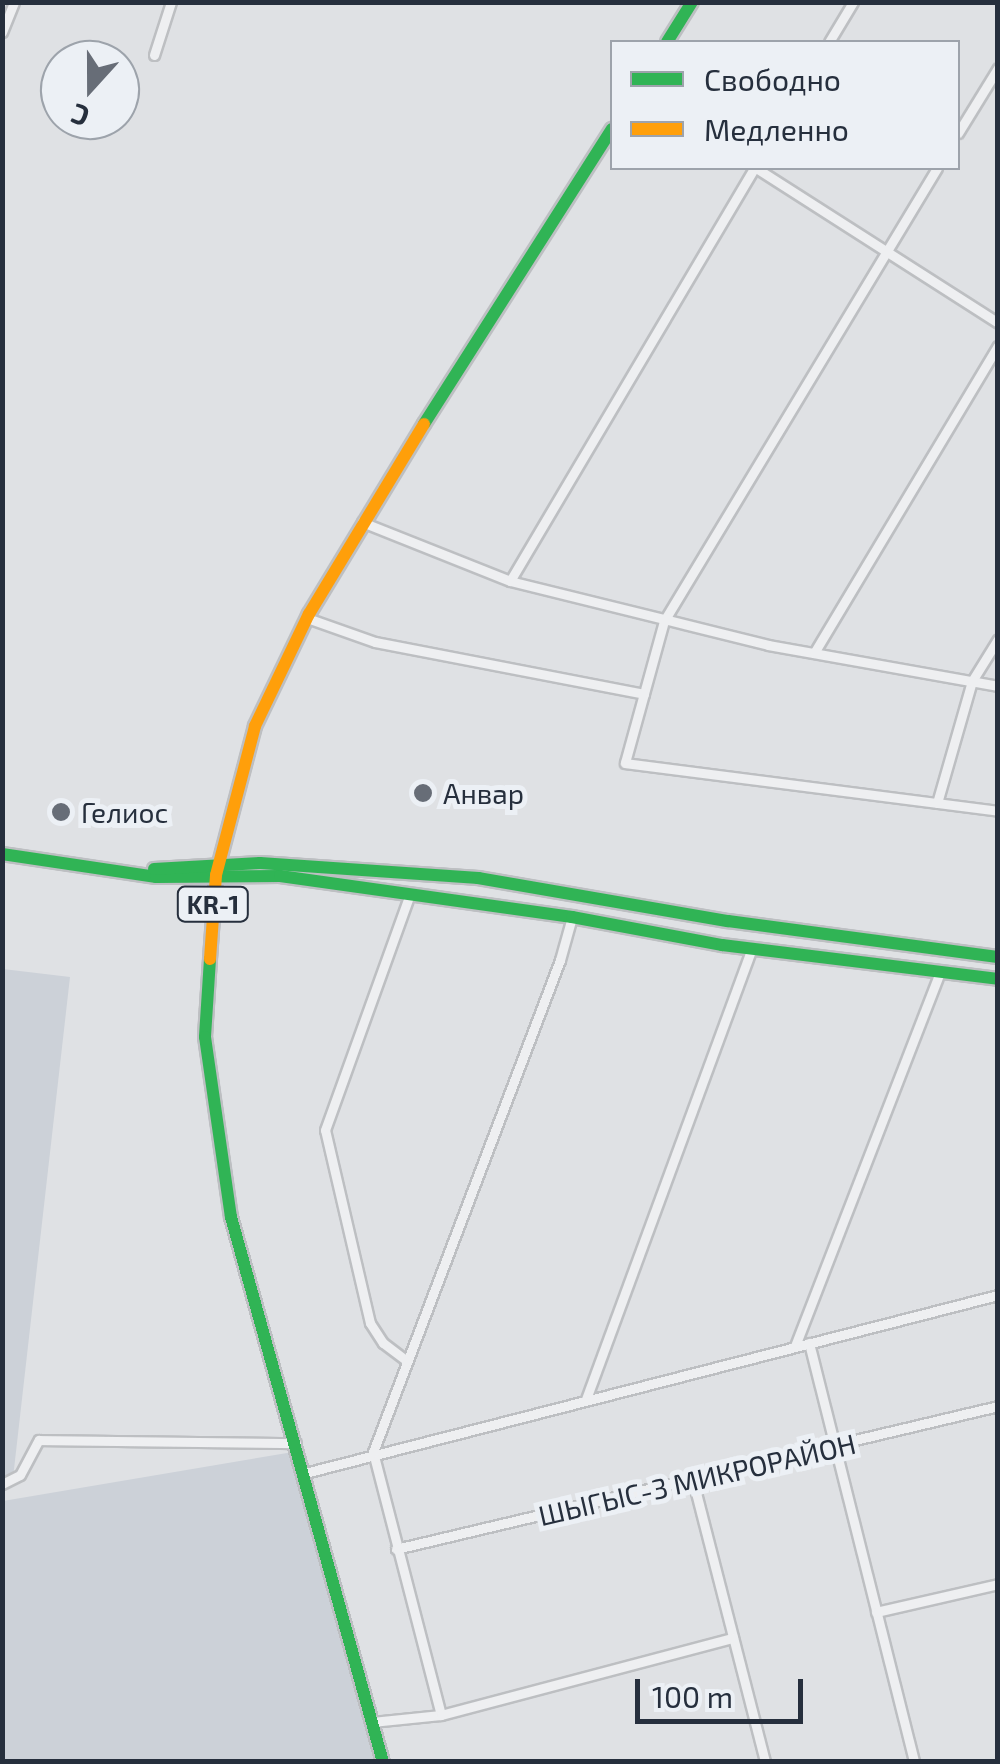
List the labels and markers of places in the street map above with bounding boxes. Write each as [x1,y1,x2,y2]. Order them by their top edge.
place label: Анвар [443,776,524,810]
marker: Анвар [412,782,434,804]
place label: Гелиос [81,795,168,829]
marker: Гелиос [50,801,72,823]

